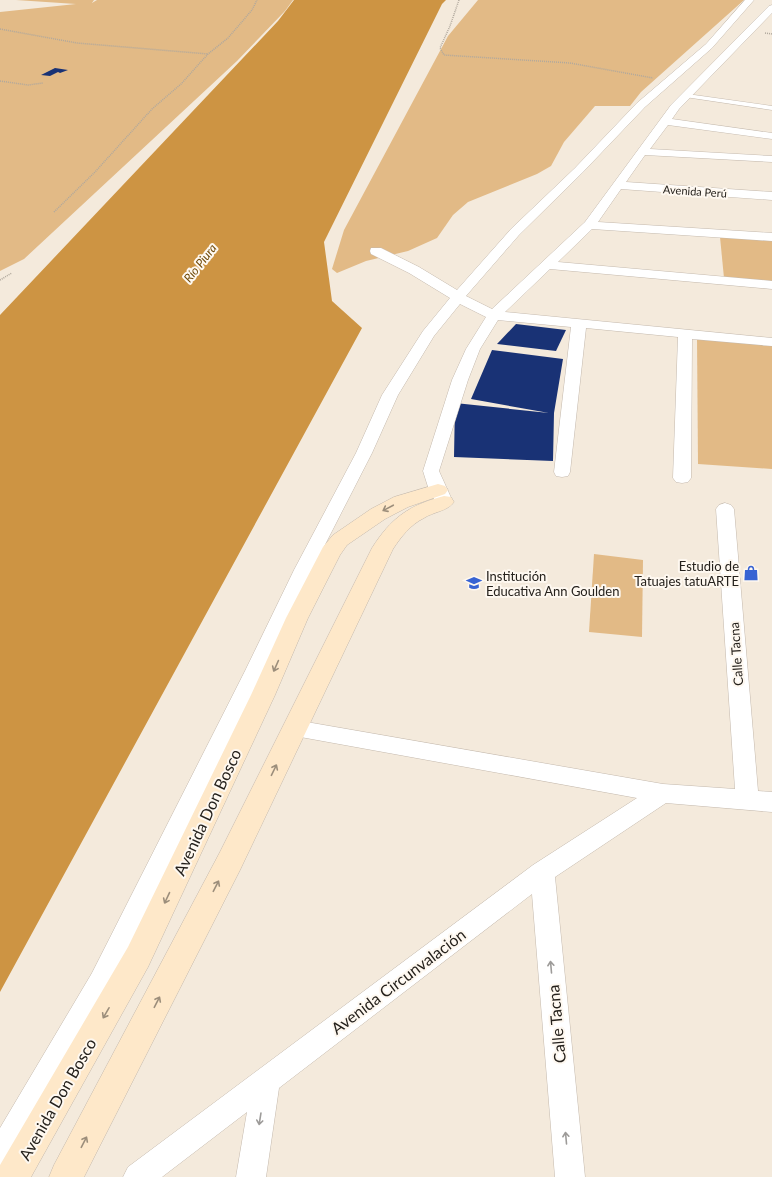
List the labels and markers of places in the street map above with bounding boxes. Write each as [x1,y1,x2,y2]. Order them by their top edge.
place label: Estudio de Tatuajes tatuARTE [634,558,739,589]
shop icon: Estudio de Tatuajes tatuARTE [742,564,760,582]
place label: Institución Educativa Ann Goulden [486,568,619,599]
school or university icon: Institución Educativa Ann Goulden [465,574,483,592]

